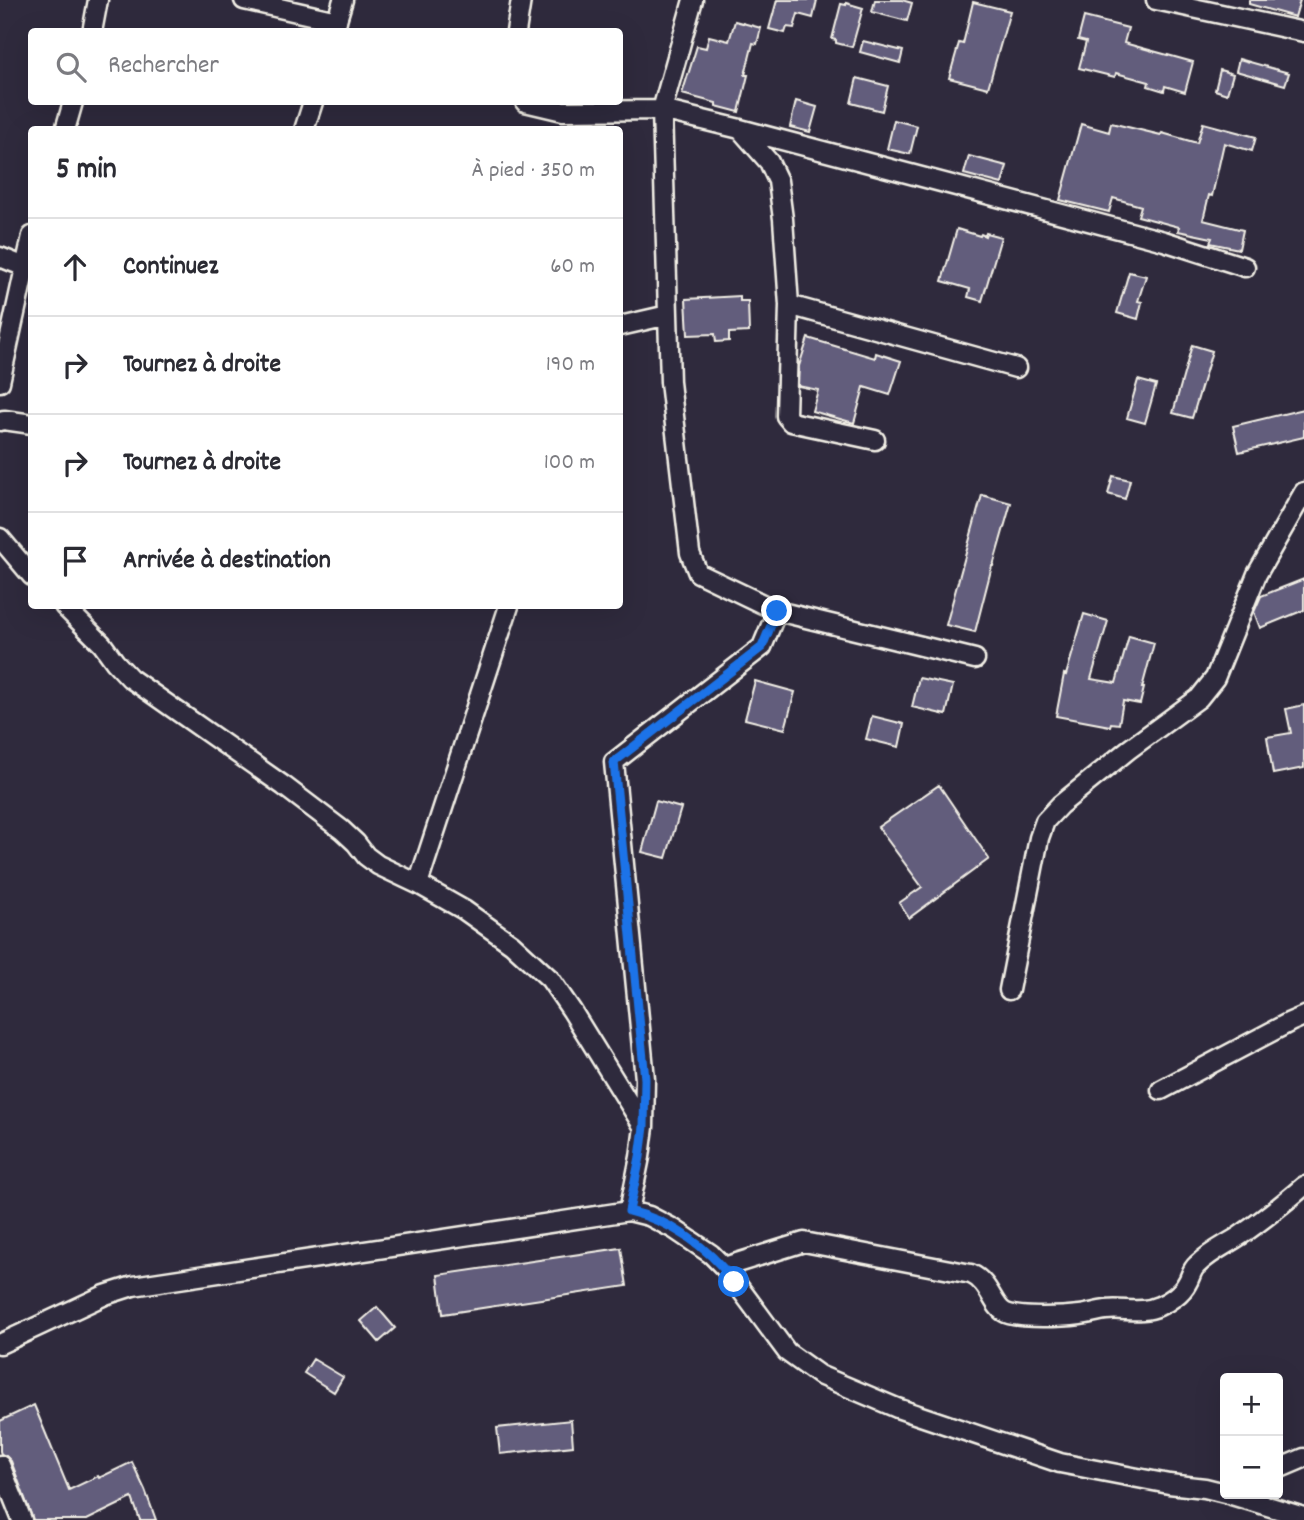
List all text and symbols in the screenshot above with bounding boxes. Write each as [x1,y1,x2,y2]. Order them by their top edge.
search box [28,28,623,105]
icon: search [52,48,90,86]
text: Rechercher [108,48,219,85]
text: 5 min [56,150,117,193]
text: À pied · 350 m [472,155,595,188]
icon: ahead [56,248,94,286]
text: Continuez [123,249,218,286]
text: 60 m [550,251,595,284]
icon: right [56,346,94,384]
text: Tournez à droite [123,347,281,384]
text: 190 m [546,349,595,382]
icon: right [56,444,94,482]
text: Tournez à droite [123,445,281,482]
text: 100 m [544,447,595,480]
icon: arrive [56,542,94,580]
text: Arrivée à destination [123,543,331,580]
route end [761,595,792,626]
route start [718,1266,749,1297]
map controls [1220,1373,1283,1499]
button: + [1220,1373,1283,1436]
button: − [1220,1436,1283,1499]

